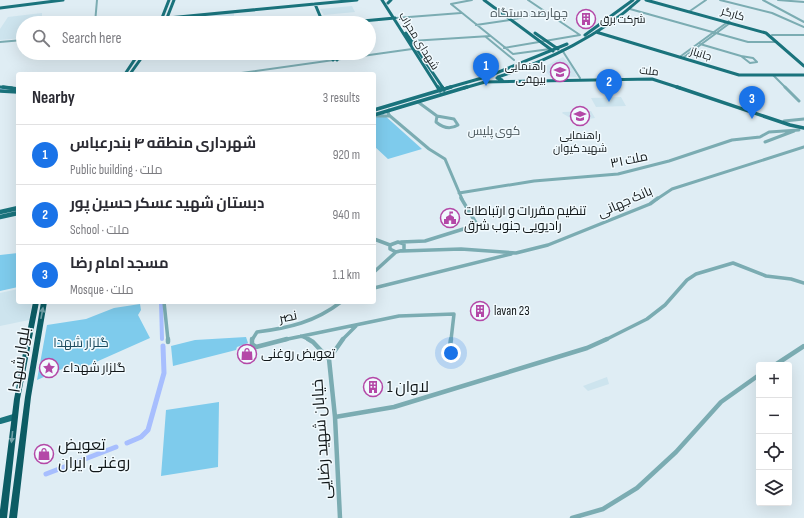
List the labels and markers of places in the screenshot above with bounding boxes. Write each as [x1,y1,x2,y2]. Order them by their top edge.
building icon: شرکت برق [575,8,597,30]
place label: شرکت برق [600,13,646,26]
pin: 1 [473,53,499,86]
place label: راهنمایی بیهقی [505,60,546,86]
school or university icon: راهنمایی بیهقی [549,61,571,83]
pin: 2 [596,69,622,102]
pin: 3 [739,86,765,119]
school or university icon: راهنمایی شهید کیوان [569,105,591,127]
place label: راهنمایی شهید کیوان [553,129,607,155]
place label: تنظیم مقررات و ارتباطات رادیویی جنوب شرق [464,203,587,234]
public building icon: تنظیم مقررات و ارتباطات رادیویی جنوب شرق [439,207,461,229]
building icon: lavan 23 [469,300,491,322]
place label: lavan 23 [494,303,530,319]
shop icon: تعویض روغنی [236,343,258,365]
place label: تعویض روغنی [261,346,336,362]
place icon: گلزار شهداء [38,357,60,379]
place label: گلزار شهداء [63,360,126,376]
building icon: لاوان 1 [362,376,384,398]
place label: لاوان 1 [387,378,429,397]
place label: تعویض روغنی ایران [58,436,130,473]
shop icon: تعویض روغنی ایران [33,443,55,465]

